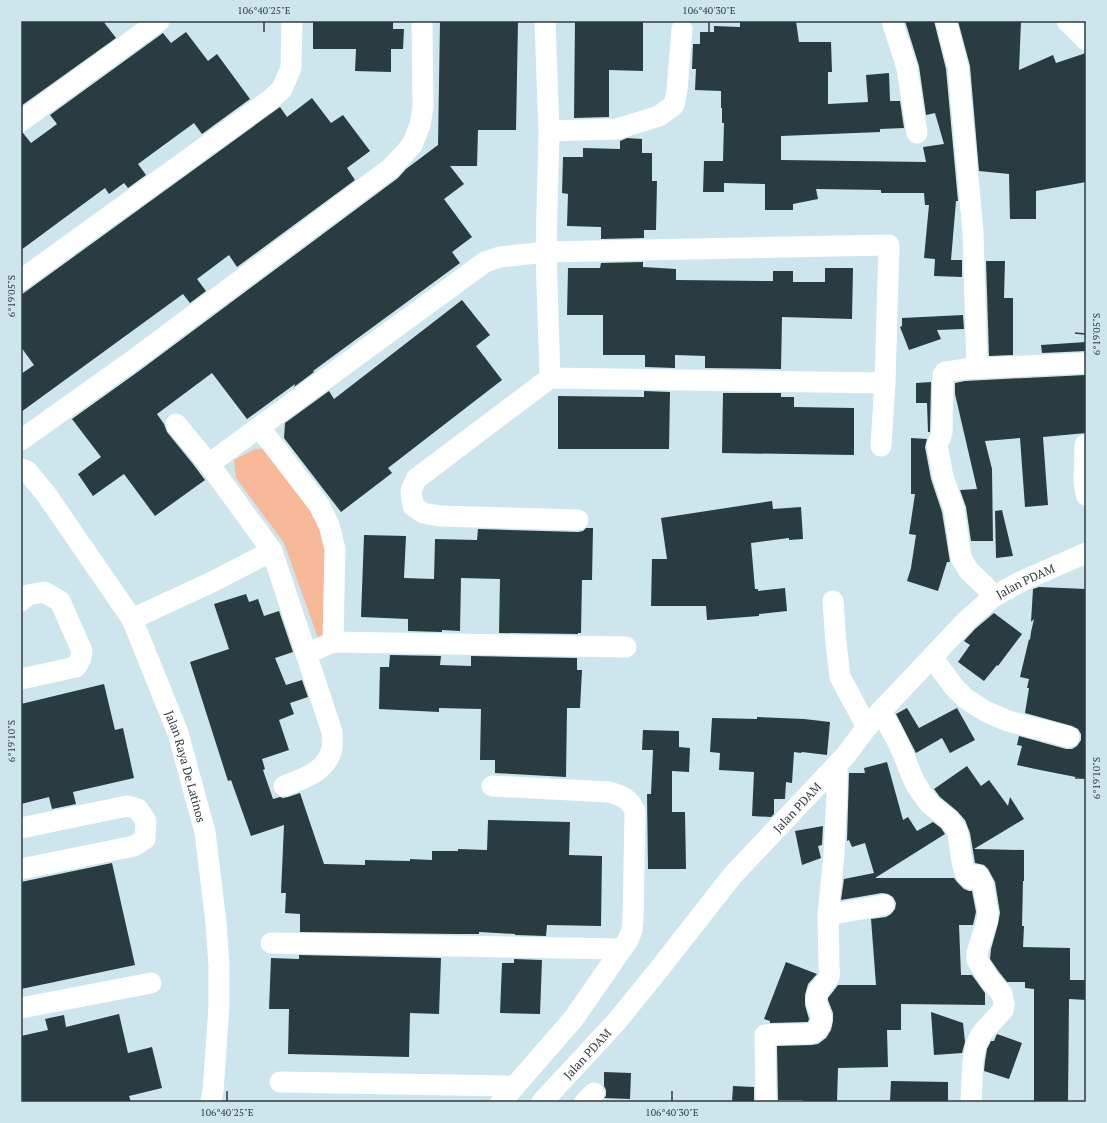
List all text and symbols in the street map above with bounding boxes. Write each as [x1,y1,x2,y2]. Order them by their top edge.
text: 106°40'25"E [237,4,291,17]
text: 106°40'30"E [682,4,736,17]
text: 6°19'05"S [5,275,18,317]
text: 6°19'05"S [1090,313,1103,355]
street label: Jalan PDAM [993,560,1057,601]
street label: Jalan Raya De Latinos [162,708,209,824]
text: 6°19'10"S [5,720,18,762]
text: 6°19'10"S [1090,757,1103,799]
street label: Jalan PDAM [770,778,824,835]
street label: Jalan PDAM [560,1025,614,1082]
text: 106°40'25"E [200,1106,254,1119]
text: 106°40'30"E [645,1106,699,1119]

